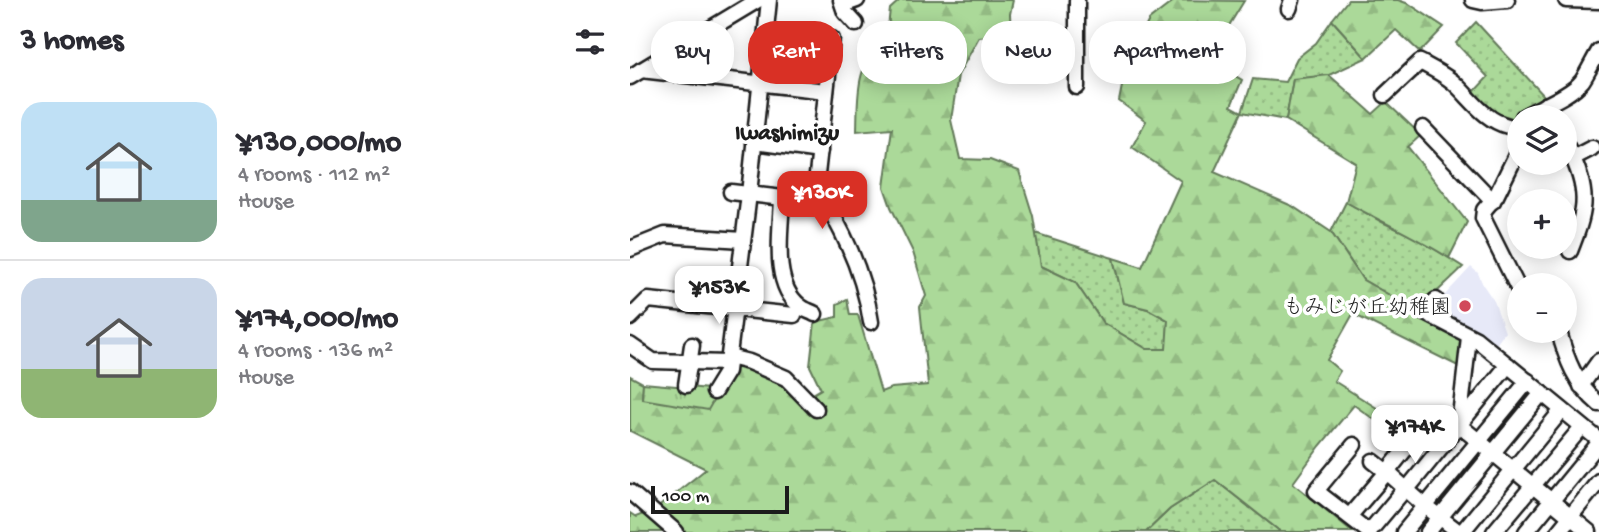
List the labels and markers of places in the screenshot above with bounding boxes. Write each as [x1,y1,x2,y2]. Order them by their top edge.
pin: ¥130K [773,172,871,231]
pin: ¥153K [670,266,768,326]
place label: もみじが丘幼稚園 [1283,296,1451,322]
marker: もみじが丘幼稚園 [1457,298,1473,314]
pin: ¥174K [1366,406,1464,465]

